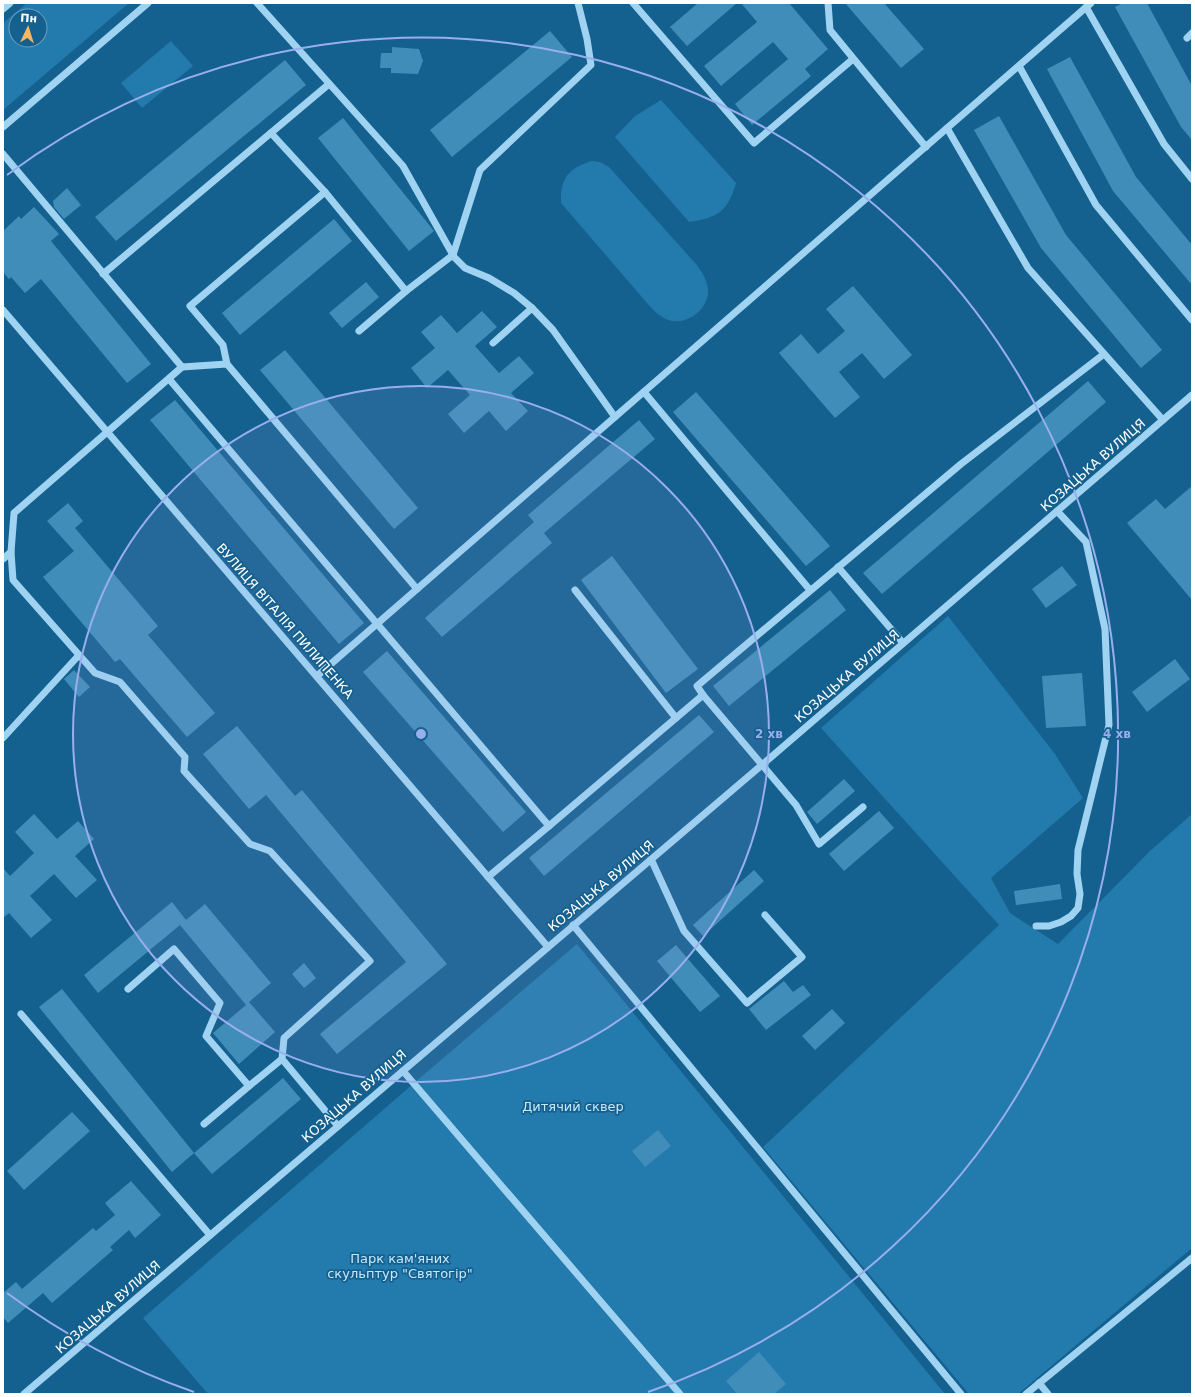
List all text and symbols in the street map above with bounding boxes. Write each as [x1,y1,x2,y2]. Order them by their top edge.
north arrow [8,8,48,48]
text: Пн [20,11,38,26]
street label: КОЗАЦЬКА ВУЛИЦЯ [1038,416,1148,514]
street label: ВУЛИЦЯ ВІТАЛІЯ ПИЛИПЕНКА [213,540,357,702]
street label: КОЗАЦЬКА ВУЛИЦЯ [792,627,902,725]
centre of rings [414,727,428,741]
text: 2 хв [755,727,783,741]
text: 4 хв [1103,727,1131,741]
street label: КОЗАЦЬКА ВУЛИЦЯ [545,837,657,935]
street label: КОЗАЦЬКА ВУЛИЦЯ [299,1047,409,1145]
park label: Дитячий сквер [522,1099,624,1114]
park label: Парк кам'яних скульптур "Святогір" [327,1251,473,1281]
street label: КОЗАЦЬКА ВУЛИЦЯ [53,1258,163,1356]

